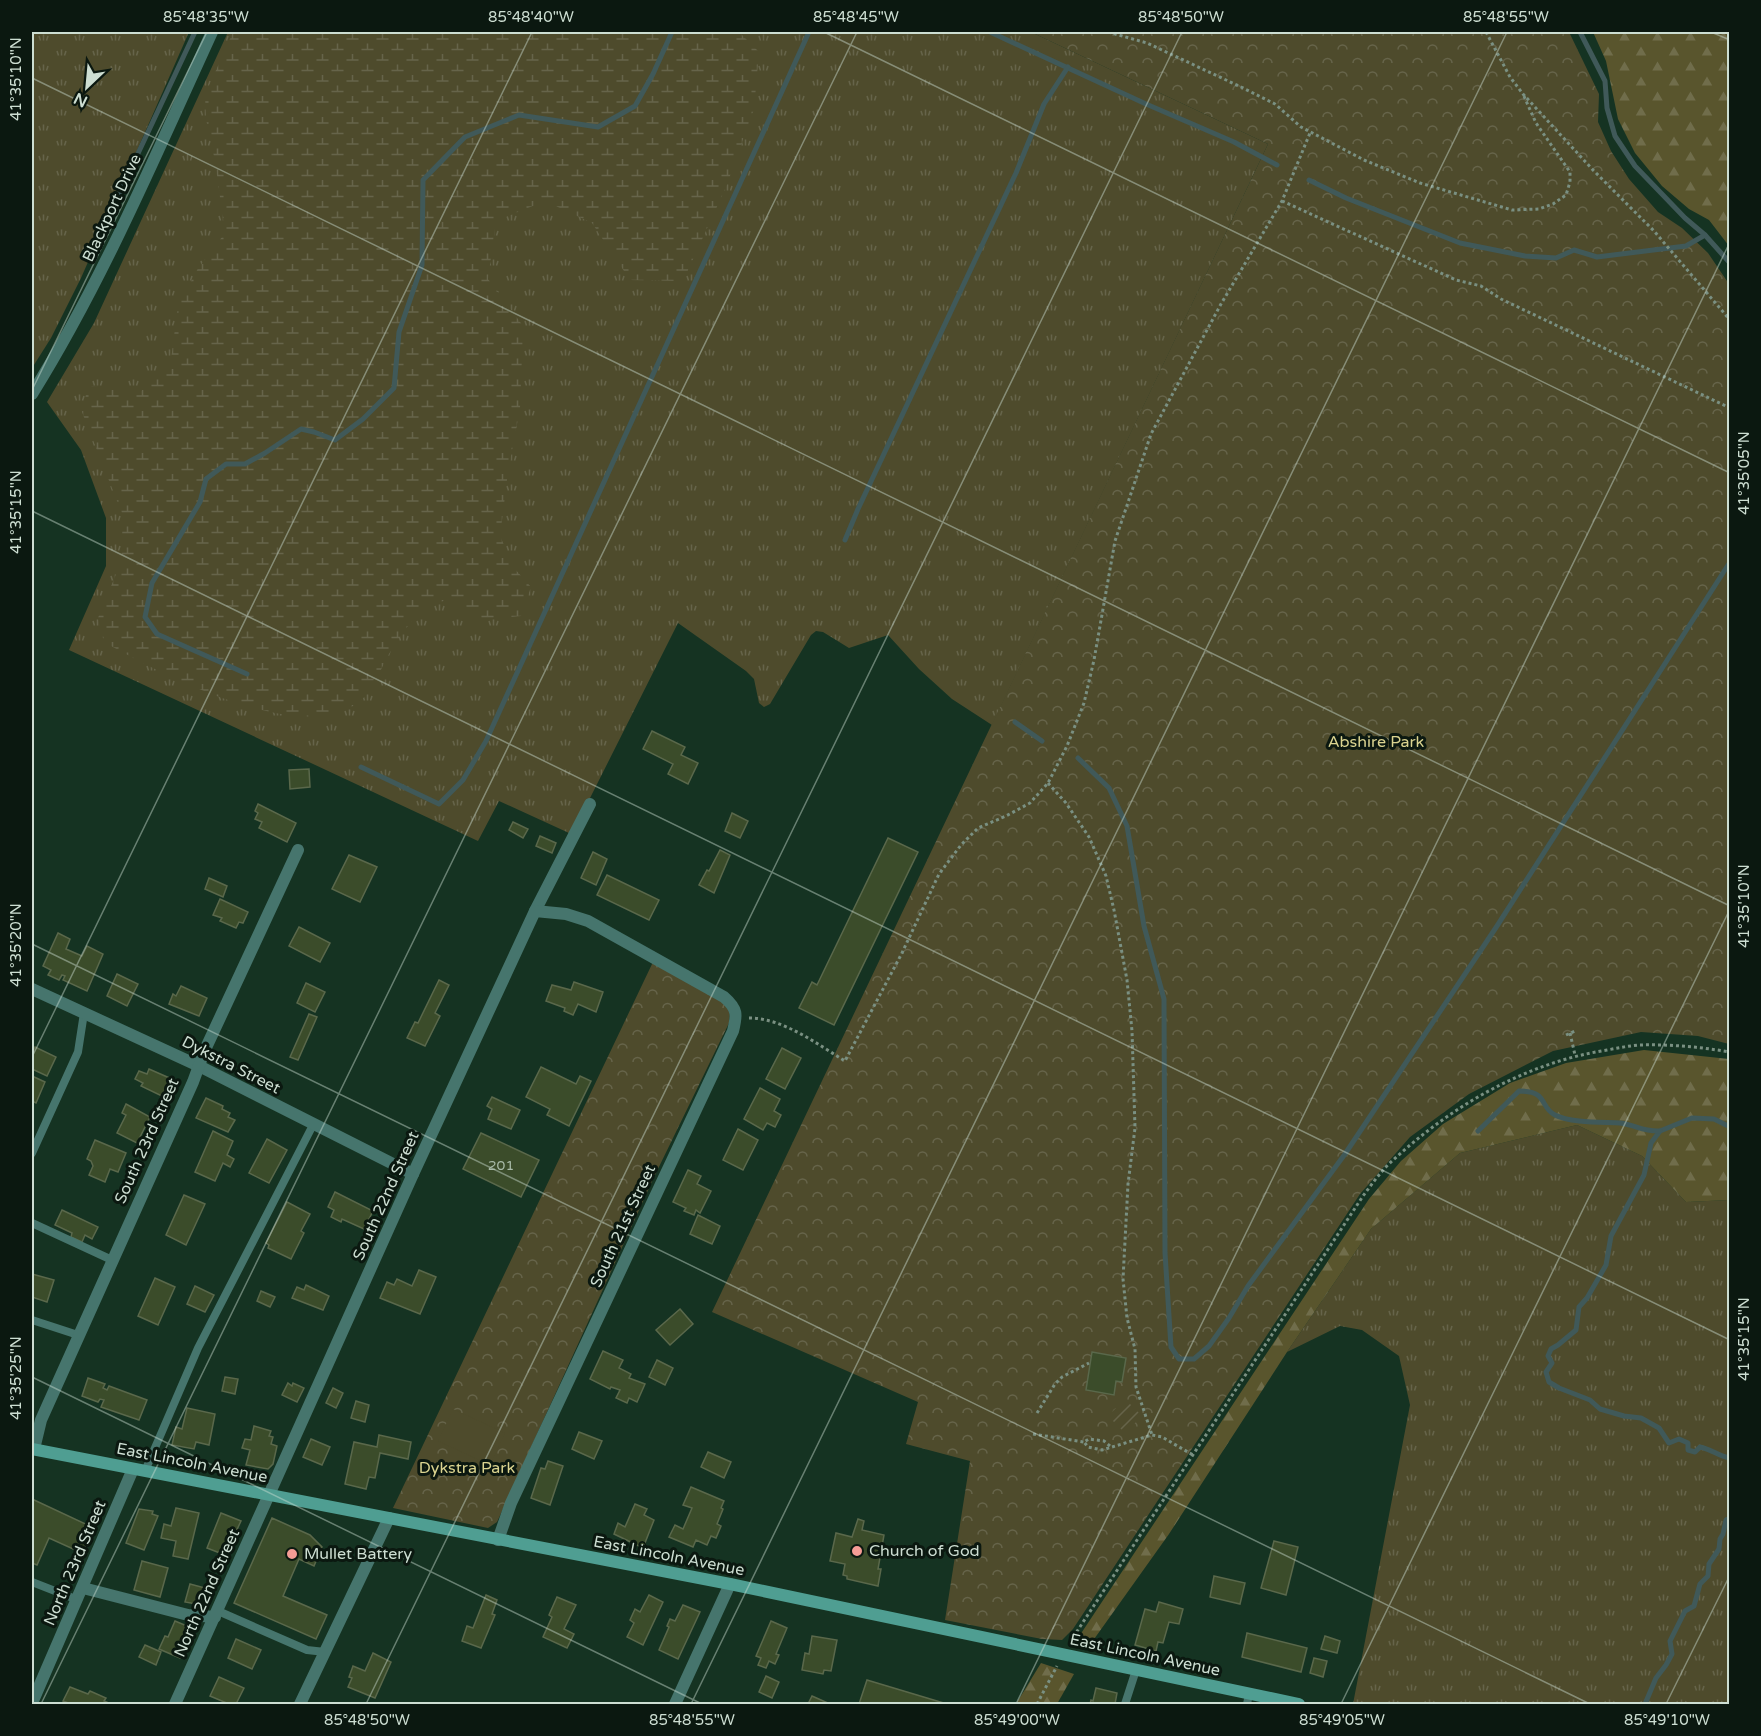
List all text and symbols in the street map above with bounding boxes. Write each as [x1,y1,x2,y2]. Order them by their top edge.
text: 85°48'35"W [163,8,249,26]
text: 85°48'40"W [488,8,574,26]
text: 85°48'45"W [813,8,899,26]
text: 85°48'50"W [1138,8,1224,26]
text: 85°48'55"W [1463,8,1549,26]
text: 41°35'10"N [7,37,25,121]
north arrow [57,57,117,117]
text: N [71,88,91,111]
street label: Blackport Drive [78,151,146,265]
text: 41°35'05"N [1735,431,1753,515]
text: 41°35'15"N [7,470,25,554]
park label: Abshire Park [1328,732,1425,752]
text: 41°35'10"N [1735,864,1753,948]
text: 41°35'20"N [7,903,25,987]
street label: Dykstra Street [178,1032,284,1098]
street label: South 23rd Street [110,1075,184,1207]
street label: South 22nd Street [349,1128,423,1264]
house number: 201 [488,1157,514,1174]
street label: South 21st Street [586,1161,660,1291]
text: 41°35'15"N [1735,1297,1753,1381]
text: 41°35'25"N [7,1336,25,1420]
street label: East Lincoln Avenue [115,1439,269,1487]
park label: Dykstra Park [419,1458,515,1478]
street label: North 23rd Street [40,1497,110,1629]
street label: North 22nd Street [170,1526,244,1660]
street label: East Lincoln Avenue [592,1532,746,1580]
place label: Church of God [869,1541,980,1561]
place label: Mullet Battery [304,1544,412,1564]
marker: Church of God [850,1544,864,1558]
marker: Mullet Battery [285,1547,299,1561]
street label: East Lincoln Avenue [1068,1629,1222,1681]
text: 85°48'50"W [324,1711,410,1729]
text: 85°48'55"W [649,1711,735,1729]
text: 85°49'00"W [974,1711,1060,1729]
text: 85°49'05"W [1299,1711,1385,1729]
text: 85°49'10"W [1624,1711,1710,1729]

